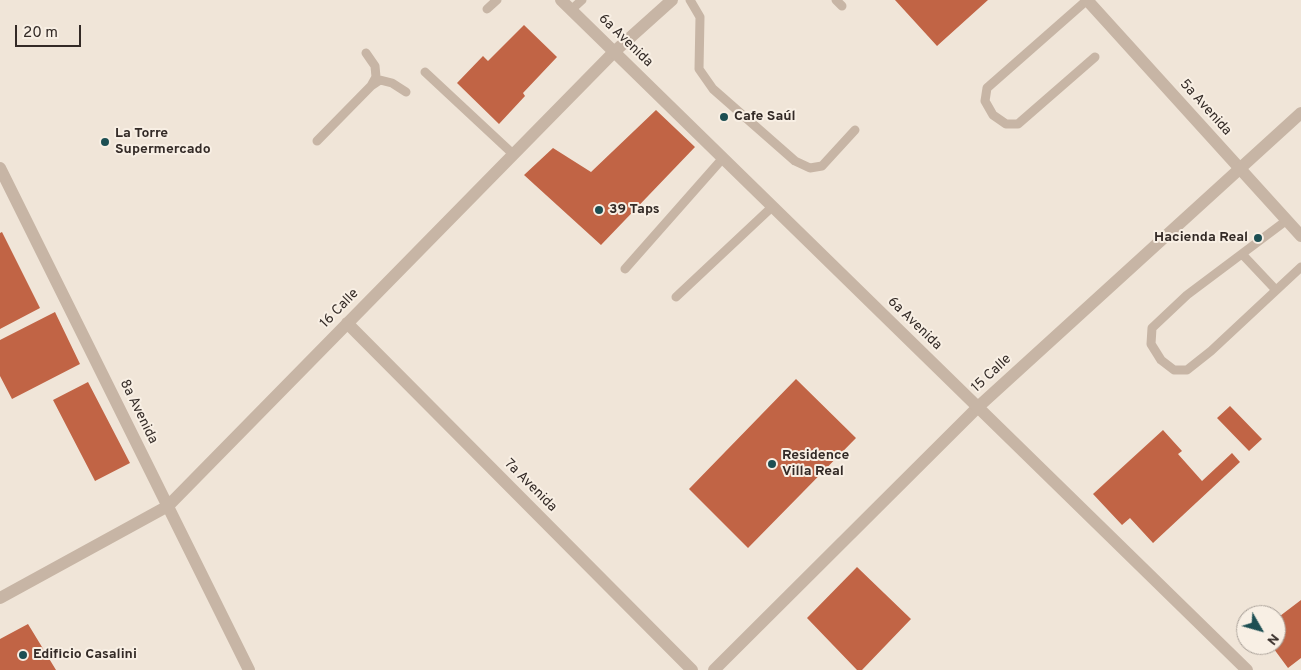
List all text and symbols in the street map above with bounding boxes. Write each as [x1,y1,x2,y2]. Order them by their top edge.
street label: 6a Avenida [594,11,656,71]
scale bar [18,15,84,47]
text: 20 m [23,24,58,43]
street label: 5a Avenida [1175,77,1235,139]
place label: Cafe Saúl [734,109,796,125]
marker: Cafe Saúl [718,111,730,123]
place label: La Torre Supermercado [115,126,211,158]
marker: La Torre Supermercado [99,136,111,148]
place label: 39 Taps [609,202,660,218]
marker: 39 Taps [593,204,605,216]
place label: Hacienda Real [1154,230,1248,246]
marker: Hacienda Real [1252,232,1264,244]
street label: 16 Calle [317,286,363,332]
street label: 6a Avenida [883,294,945,354]
street label: 15 Calle [969,351,1015,397]
street label: 8a Avenida [115,377,161,447]
place label: Residence Villa Real [782,448,849,481]
street label: 7a Avenida [500,456,560,516]
marker: Residence Villa Real [766,458,778,470]
north arrow [1236,605,1286,655]
text: N [1263,630,1282,648]
place label: Edificio Casalini [33,647,137,663]
marker: Edificio Casalini [17,649,29,661]

